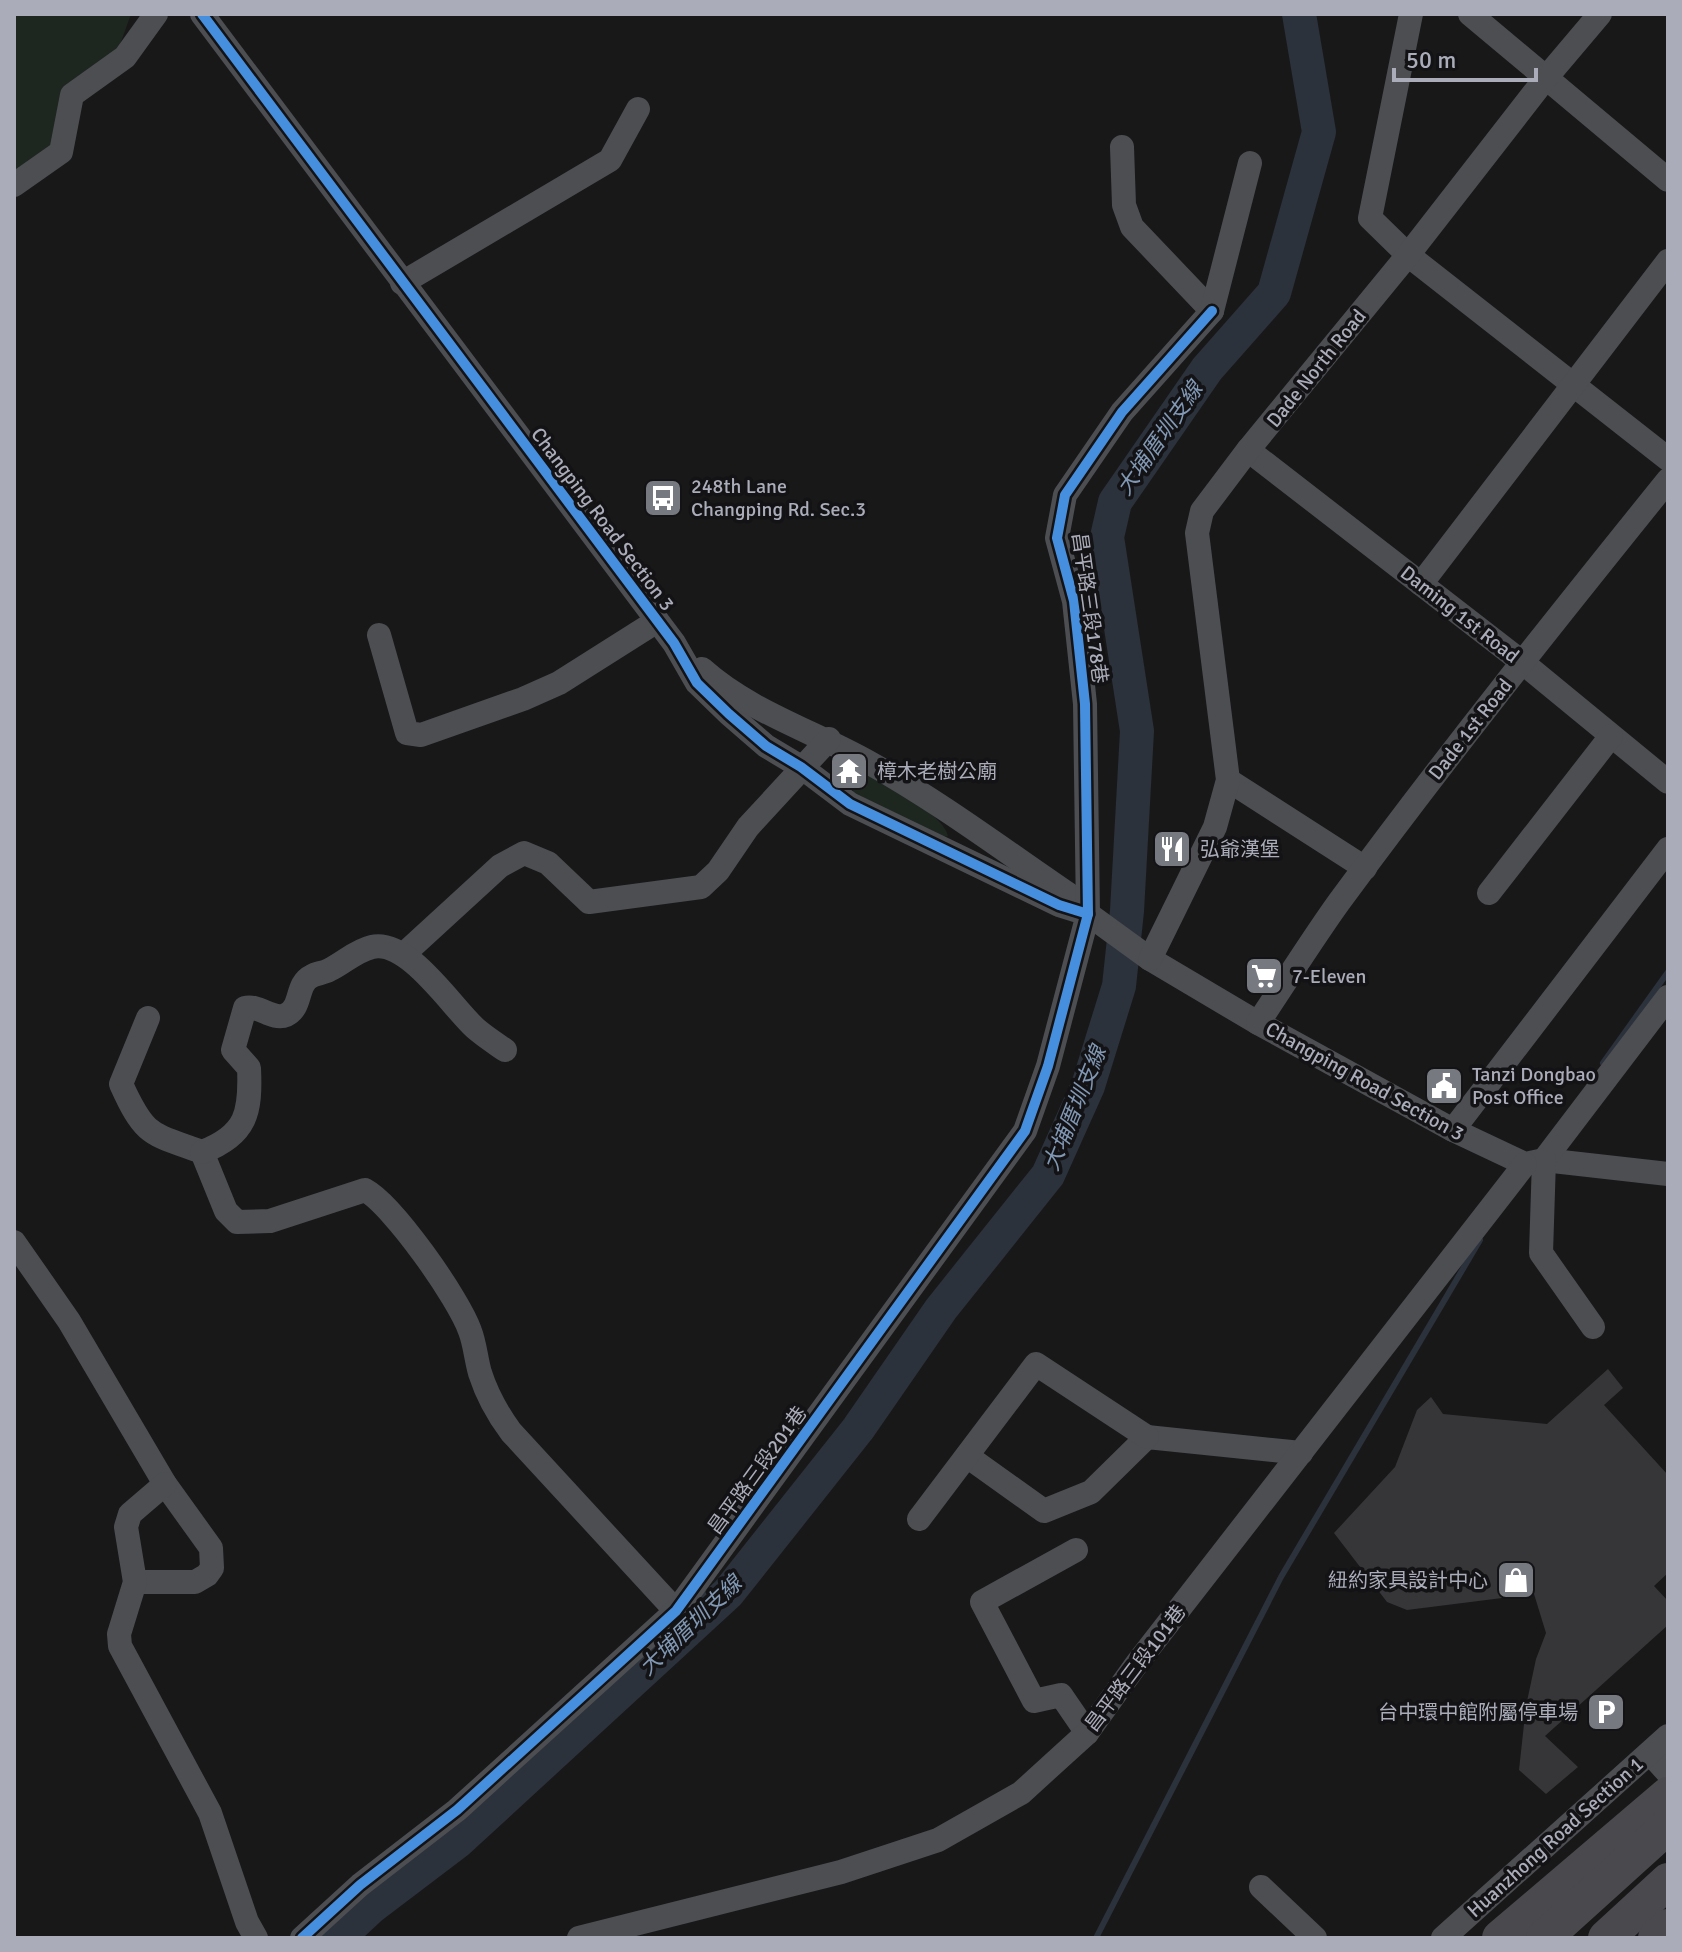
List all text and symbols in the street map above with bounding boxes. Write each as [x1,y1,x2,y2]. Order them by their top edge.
scale bar [1394,32,1536,82]
text: 50 m [1406,45,1456,75]
street label: Dade North Road [1261,304,1372,432]
water label: 大埔厝圳支線 [1110,374,1210,500]
street label: Changping Road Section 3 [525,423,680,616]
place label: 248th Lane Changping Rd. Sec.3 [691,474,866,522]
bus stop icon: 248th Lane Changping Rd. Sec.3 [642,477,684,519]
street label: 昌平路三段178巷 [1067,531,1112,685]
street label: Daming 1st Road [1395,560,1524,669]
street label: Dade 1st Road [1423,674,1518,785]
temple icon: 樟木老樹公廟 [828,750,870,792]
place label: 樟木老樹公廟 [877,759,997,784]
restaurant icon: 弘爺漢堡 [1151,828,1193,870]
place label: 弘爺漢堡 [1200,837,1280,862]
supermarket icon: 7-Eleven [1243,955,1285,997]
place label: 7-Eleven [1292,964,1366,989]
street label: Changping Road Section 3 [1261,1016,1468,1147]
water label: 大埔厝圳支線 [1037,1039,1113,1174]
place label: Tanzi Dongbao Post Office [1472,1062,1596,1110]
public building icon: Tanzi Dongbao Post Office [1423,1065,1465,1107]
street label: 昌平路三段201巷 [703,1401,812,1539]
shop icon: 紐約家具設計中心 [1495,1559,1537,1601]
water label: 大埔厝圳支線 [633,1568,749,1681]
place label: 紐約家具設計中心 [1328,1568,1488,1593]
street label: 昌平路三段101巷 [1080,1600,1191,1737]
parking icon: 台中環中館附屬停車場 [1585,1691,1627,1733]
place label: 台中環中館附屬停車場 [1378,1700,1578,1725]
street label: Huanzhong Road Section 1 [1462,1752,1649,1923]

